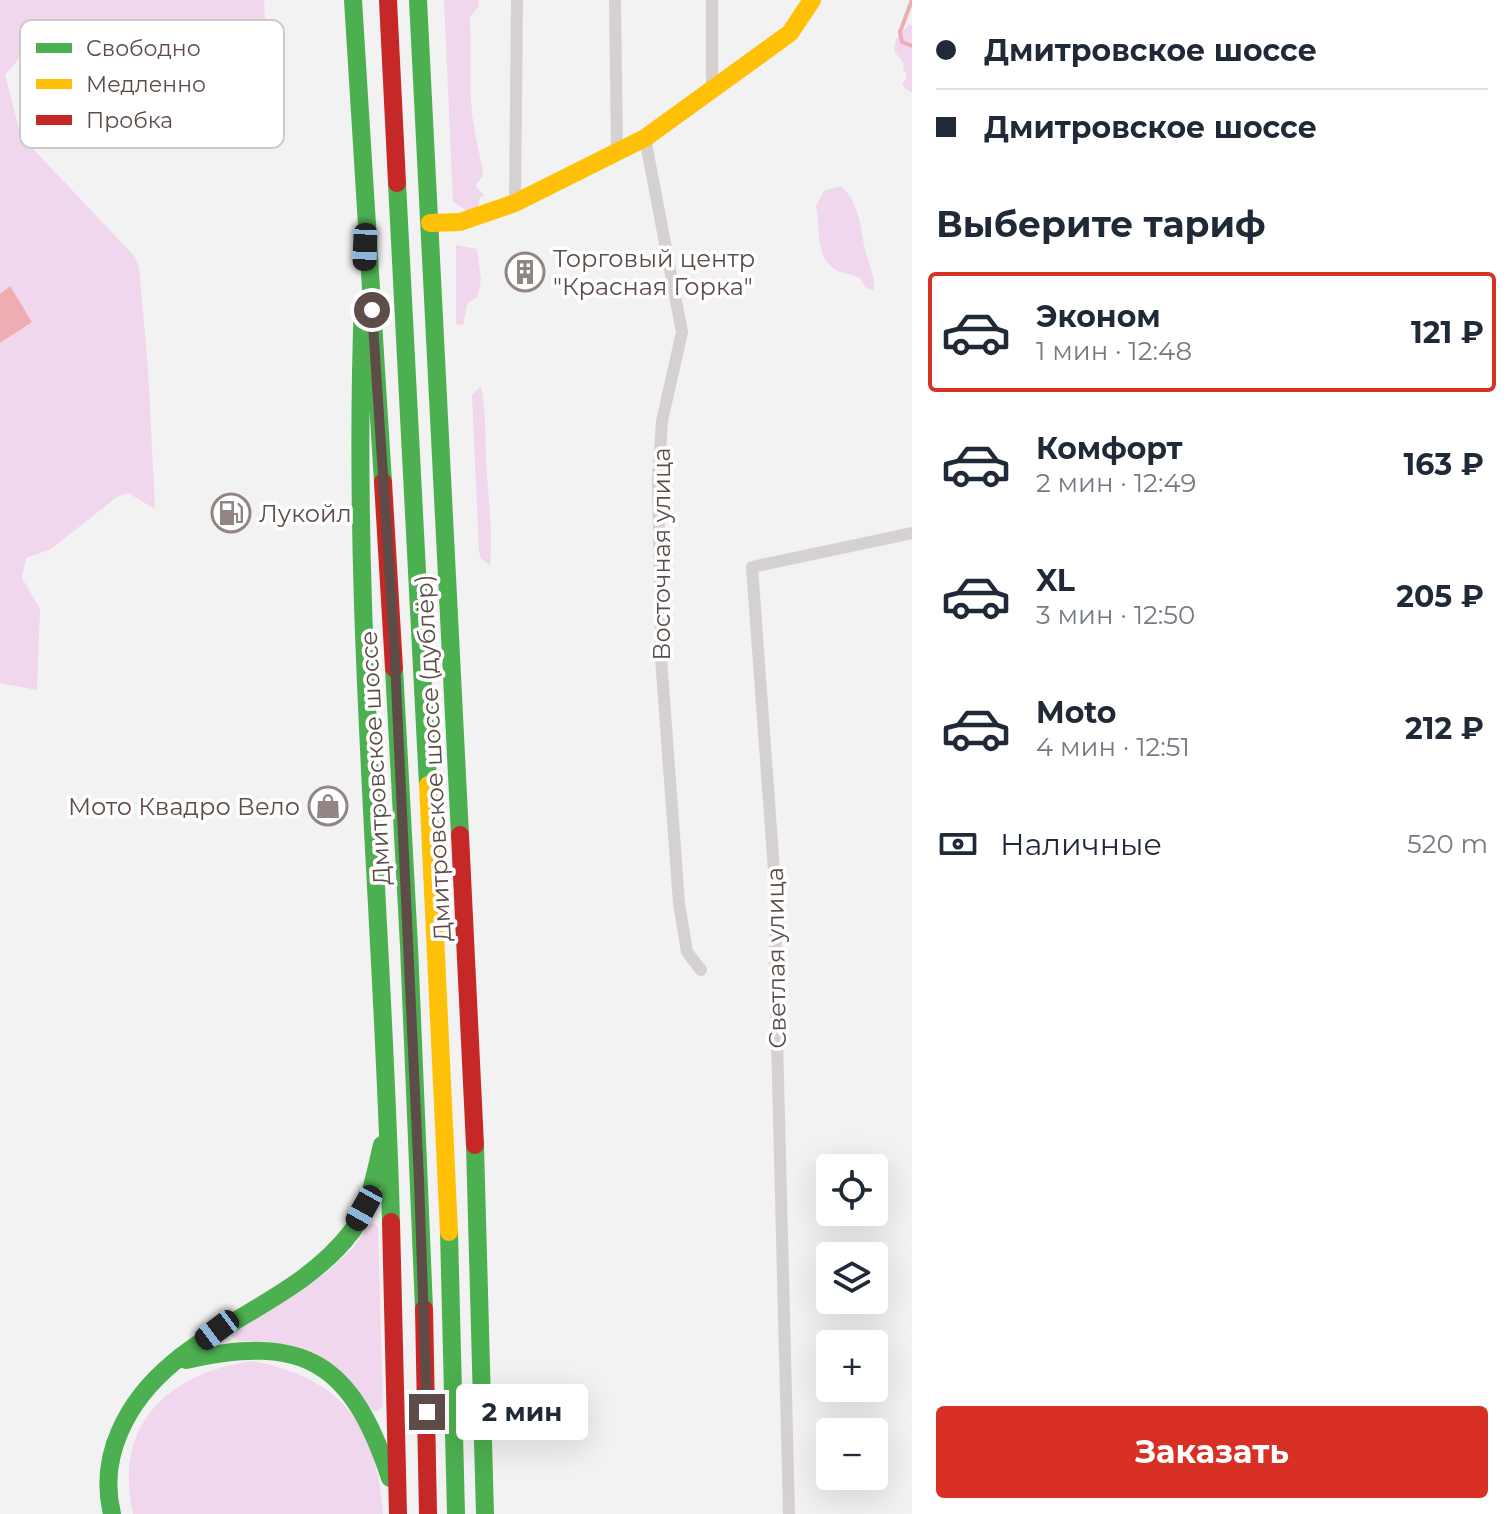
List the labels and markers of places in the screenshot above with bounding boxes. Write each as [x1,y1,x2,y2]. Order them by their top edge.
place label: Торговый центр "Красная Горка" [553,244,755,301]
building icon: Торговый центр "Красная Горка" [504,251,546,293]
fuel station icon: Лукойл [210,492,252,534]
place label: Лукойл [259,499,352,528]
shop icon: Мото Квадро Вело [307,785,349,827]
place label: Мото Квадро Вело [68,792,300,821]

